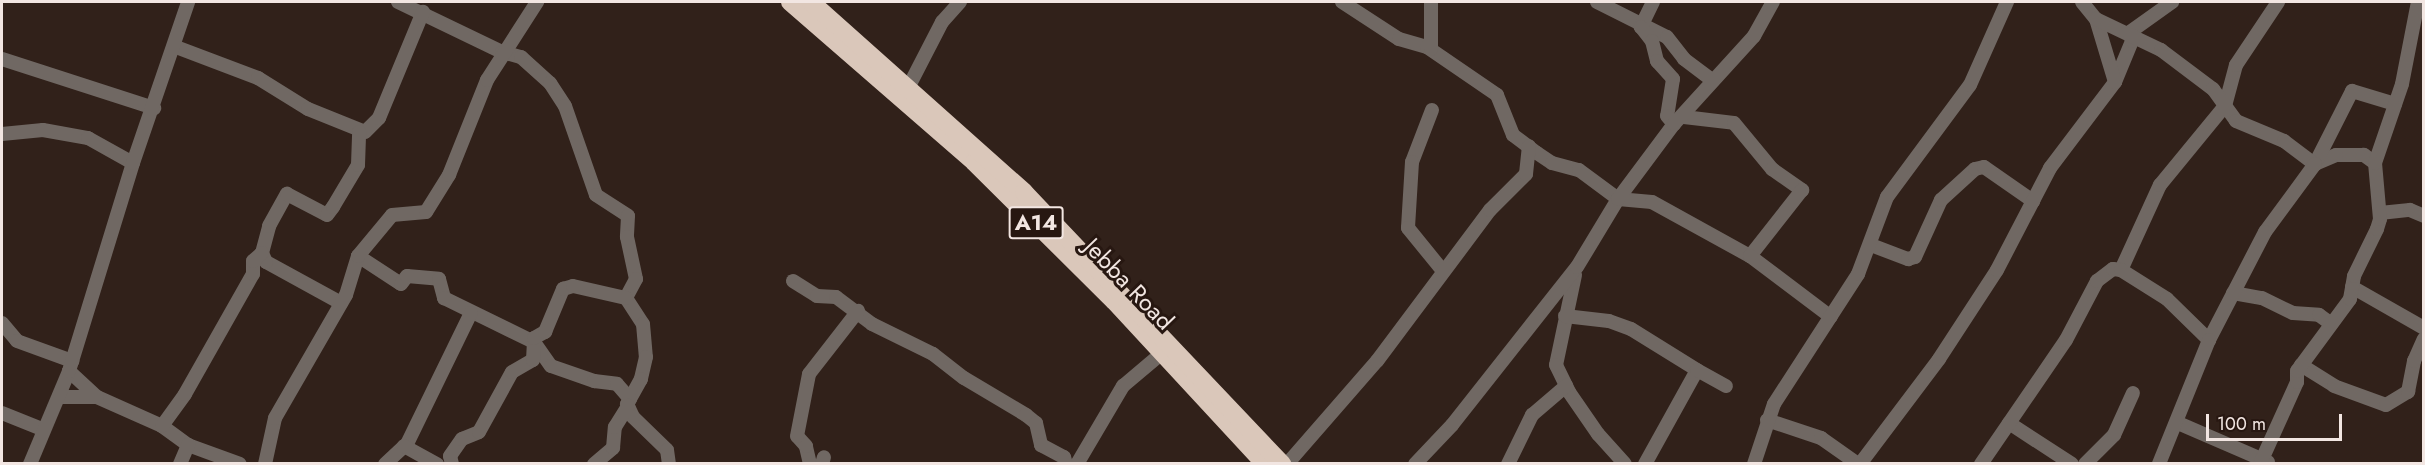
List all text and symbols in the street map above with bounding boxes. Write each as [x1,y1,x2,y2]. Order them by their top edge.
road number: A14 [1008,204,1064,242]
street label: Jebba Road [1078,232,1180,336]
scale bar [2209,402,2346,440]
text: 100 m [2217,411,2266,437]

